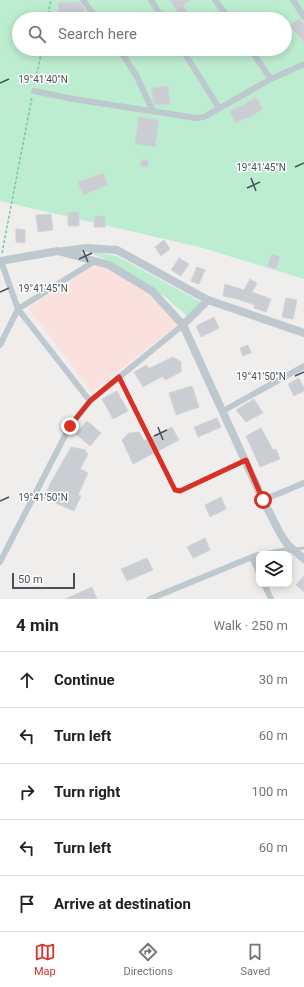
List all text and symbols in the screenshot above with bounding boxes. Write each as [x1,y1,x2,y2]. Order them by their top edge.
search box [12,12,292,56]
icon: search [26,23,48,45]
text: Search here [58,25,137,43]
text: 19°41'40"N [18,74,68,85]
text: 19°41'45"N [236,162,286,173]
text: 19°41'45"N [18,283,68,294]
text: 19°41'50"N [236,371,286,382]
route end [61,417,79,435]
route start [254,491,272,509]
text: 19°41'50"N [18,492,68,503]
map controls [256,551,292,587]
button: layers [256,551,292,587]
scale bar [12,571,75,590]
text: 50 m [18,573,43,586]
text: 4 min [16,615,59,635]
text: Walk · 250 m [213,618,288,633]
icon: ahead [16,669,38,691]
text: Continue [54,671,115,689]
text: 30 m [259,672,288,687]
icon: left [16,725,38,747]
text: Turn left [54,727,111,745]
text: 60 m [259,728,288,743]
icon: right [16,781,38,803]
text: Turn right [54,783,120,801]
text: 100 m [251,784,288,799]
icon: left [16,837,38,859]
text: Turn left [54,839,111,857]
text: 60 m [259,840,288,855]
icon: arrive [16,893,38,915]
text: Arrive at destination [54,895,191,913]
tab: Map [34,941,56,978]
tab: Directions [123,941,173,978]
tab: Saved [240,941,270,978]

